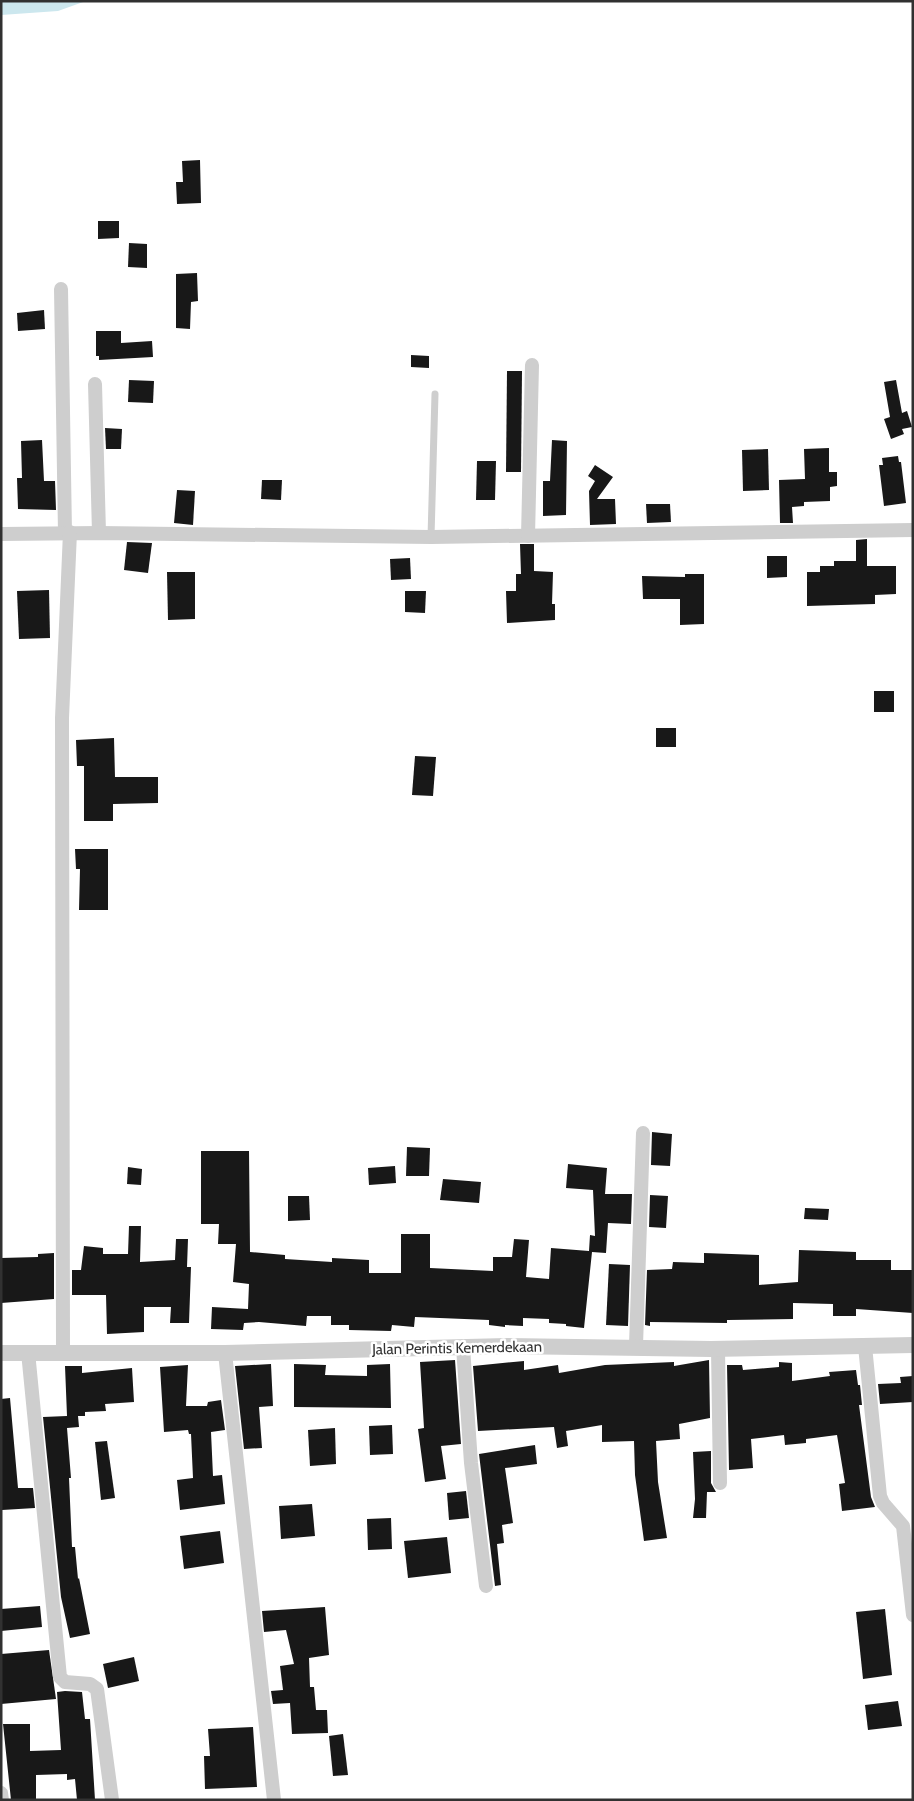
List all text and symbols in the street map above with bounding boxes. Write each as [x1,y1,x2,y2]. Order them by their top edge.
street label: Jalan Perintis Kemerdekaan [371,1338,542,1358]

